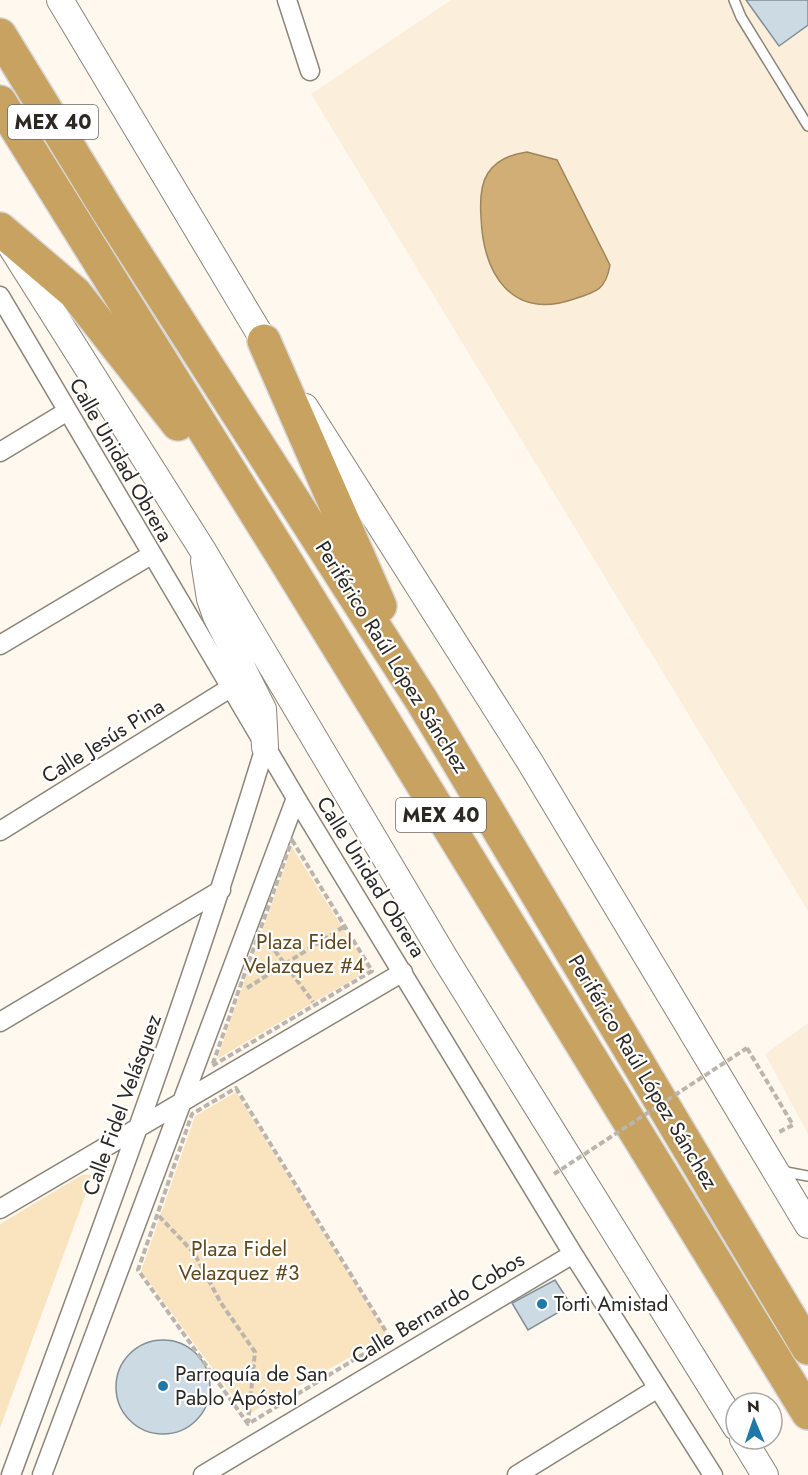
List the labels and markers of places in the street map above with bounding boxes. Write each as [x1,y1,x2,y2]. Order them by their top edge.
place label: Torti Amistad [554,1289,668,1319]
marker: Torti Amistad [535,1297,549,1311]
place label: Parroquía de San Pablo Apóstol [175,1359,328,1413]
marker: Parroquía de San Pablo Apóstol [156,1379,170,1393]

